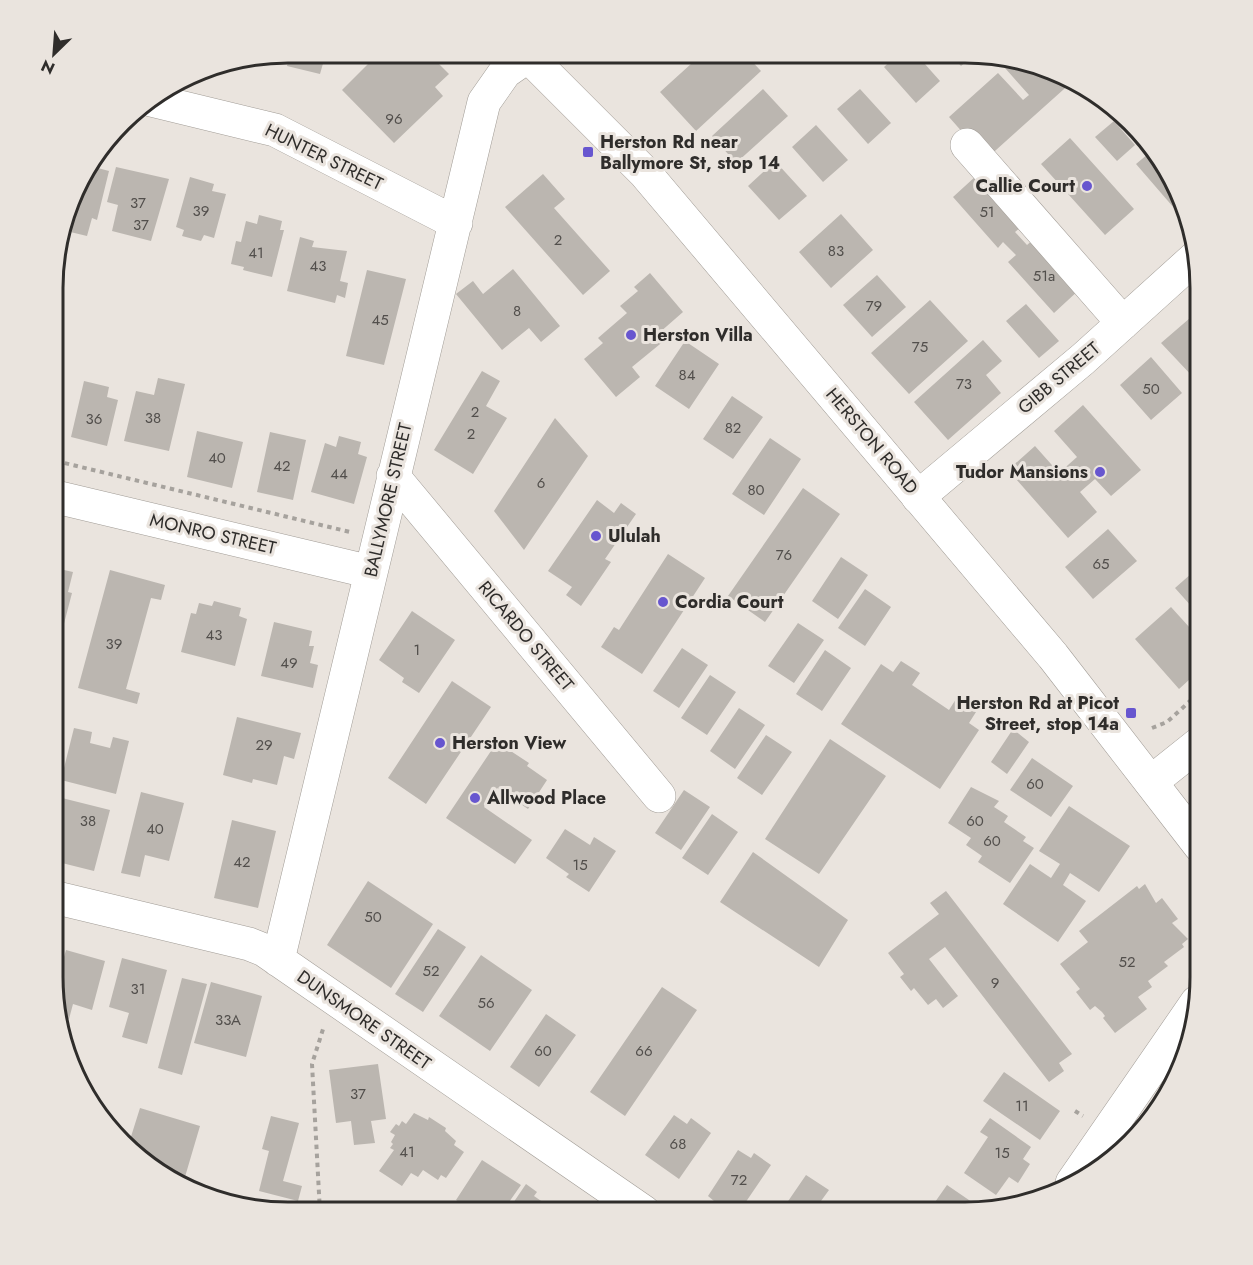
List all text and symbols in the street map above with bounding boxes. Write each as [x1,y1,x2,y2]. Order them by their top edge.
north arrow [24,24,84,84]
text: N [37,54,58,80]
house number: 96 [385,108,403,130]
street label: HUNTER STREET [261,117,388,197]
place label: Herston Rd near Ballymore St, stop 14 [600,129,780,176]
marker: Herston Rd near Ballymore St, stop 14 [581,145,595,159]
place label: Callie Court [976,173,1075,199]
marker: Callie Court [1080,179,1094,193]
house number: 37 [130,192,146,214]
house number: 39 [193,200,209,222]
house number: 51 [979,201,995,223]
house number: 37 [133,214,149,236]
house number: 2 [554,229,562,251]
house number: 83 [828,240,844,262]
house number: 41 [248,242,264,264]
house number: 43 [310,255,326,277]
house number: 51a [1033,265,1055,287]
house number: 79 [866,295,882,317]
house number: 8 [513,300,521,322]
house number: 45 [371,309,389,331]
place label: Herston Villa [643,322,753,348]
marker: Herston Villa [624,328,638,342]
street label: GIBB STREET [1012,335,1106,420]
house number: 75 [912,336,928,358]
house number: 84 [679,364,696,386]
house number: 73 [956,373,972,395]
house number: 50 [1142,378,1160,400]
street label: HERSTON ROAD [820,382,924,500]
house number: 2 [471,401,479,423]
house number: 38 [145,407,161,429]
house number: 36 [86,408,102,430]
house number: 82 [725,417,741,439]
street label: BALLYMORE STREET [358,420,419,580]
house number: 2 [467,423,475,445]
house number: 40 [208,447,226,469]
house number: 42 [273,455,291,477]
place label: Tudor Mansions [956,459,1088,485]
house number: 44 [330,463,348,485]
marker: Tudor Mansions [1093,465,1107,479]
house number: 6 [537,472,545,494]
house number: 80 [747,479,765,501]
street label: MONRO STREET [147,507,279,561]
place label: Ululah [608,523,661,549]
marker: Ululah [589,529,603,543]
house number: 76 [776,544,792,566]
house number: 65 [1092,553,1110,575]
street label: RICARDO STREET [472,575,580,697]
place label: Cordia Court [675,589,784,615]
marker: Cordia Court [656,595,670,609]
house number: 43 [206,624,222,646]
house number: 39 [106,633,122,655]
house number: 1 [414,639,420,661]
house number: 49 [280,652,298,674]
place label: Herston Rd at Picot Street, stop 14a [956,690,1119,737]
marker: Herston Rd at Picot Street, stop 14a [1124,706,1138,720]
place label: Herston View [452,730,566,756]
house number: 29 [255,734,273,756]
marker: Herston View [433,736,447,750]
house number: 60 [1026,773,1044,795]
place label: Allwood Place [486,785,606,811]
marker: Allwood Place [468,791,482,805]
house number: 38 [80,810,96,832]
house number: 60 [966,810,984,832]
house number: 40 [146,818,164,840]
house number: 60 [983,830,1001,852]
house number: 42 [233,851,251,873]
house number: 15 [572,854,588,876]
house number: 50 [364,906,382,928]
house number: 52 [1119,951,1136,973]
house number: 52 [423,960,440,982]
street label: DUNSMORE STREET [292,964,437,1076]
house number: 9 [991,972,999,994]
house number: 31 [131,978,145,1000]
house number: 56 [477,992,495,1014]
house number: 33A [215,1009,241,1031]
house number: 60 [534,1040,552,1062]
house number: 66 [635,1040,653,1062]
house number: 37 [350,1083,366,1105]
house number: 11 [1015,1095,1029,1117]
house number: 68 [670,1133,686,1155]
house number: 41 [399,1141,415,1163]
house number: 15 [994,1142,1010,1164]
house number: 72 [731,1169,747,1191]

